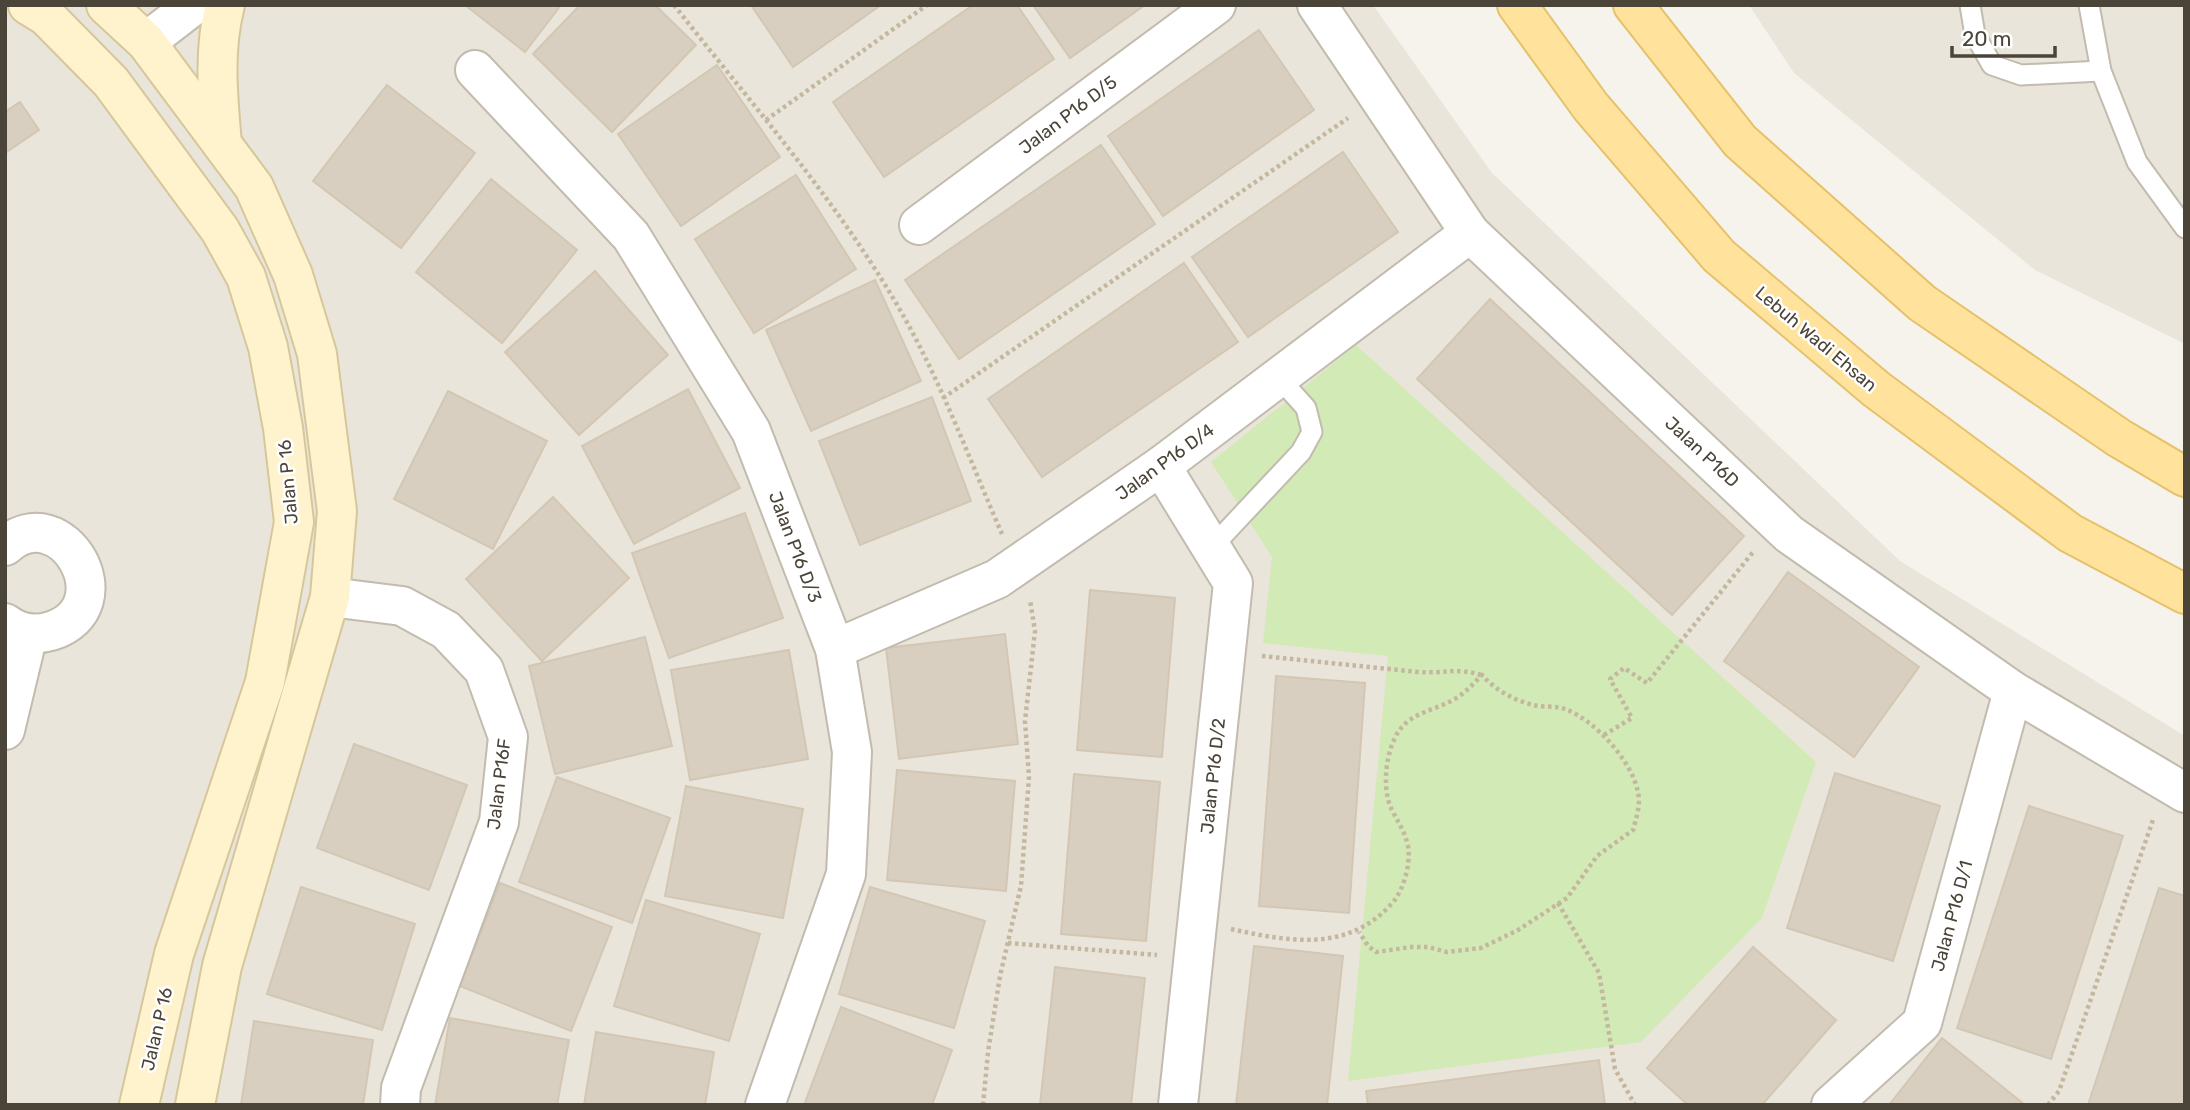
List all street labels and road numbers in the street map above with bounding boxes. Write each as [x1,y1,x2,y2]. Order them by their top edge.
street label: Jalan P16 D/5 [1015,71,1121,159]
street label: Lebuh Wadi Ehsan [1751,282,1881,396]
street label: Jalan P16D [1660,412,1744,492]
street label: Jalan P16 D/4 [1111,419,1219,505]
street label: Jalan P 16 [273,439,303,525]
street label: Jalan P16 D/3 [764,488,826,606]
street label: Jalan P16 D/2 [1196,717,1230,835]
street label: Jalan P16F [483,737,515,831]
street label: Jalan P16 D/1 [1927,858,1977,974]
street label: Jalan P 16 [137,985,177,1073]

